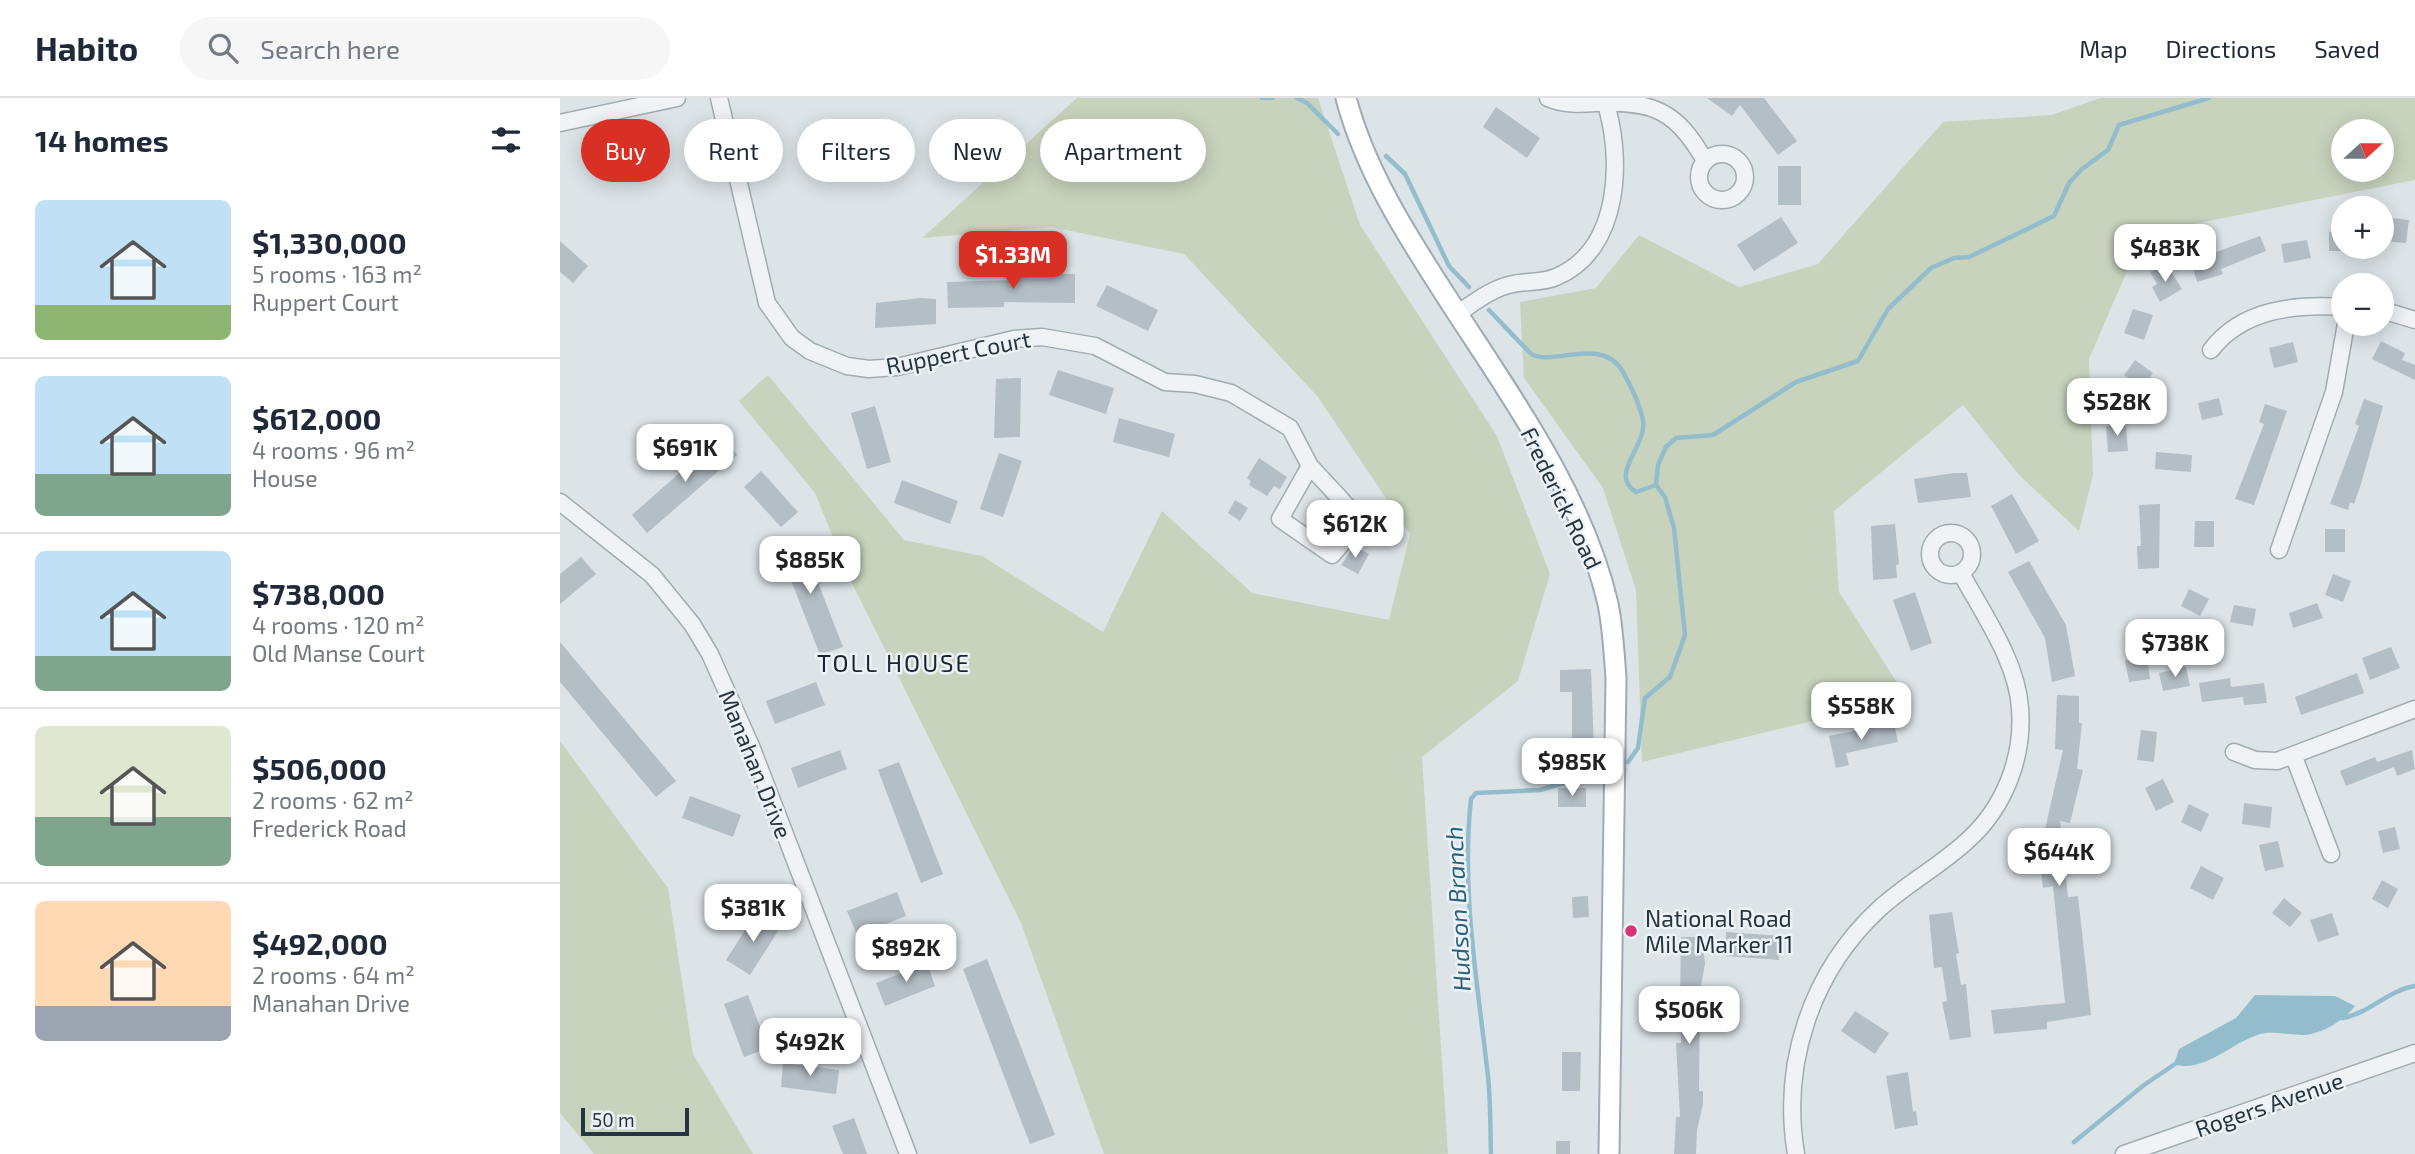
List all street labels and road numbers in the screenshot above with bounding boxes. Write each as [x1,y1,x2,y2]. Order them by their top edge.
street label: Ruppert Court [883,324,1033,380]
street label: Frederick Road [1516,422,1608,574]
street label: Manahan Drive [713,686,799,842]
street label: Rogers Avenue [2191,1066,2347,1142]

